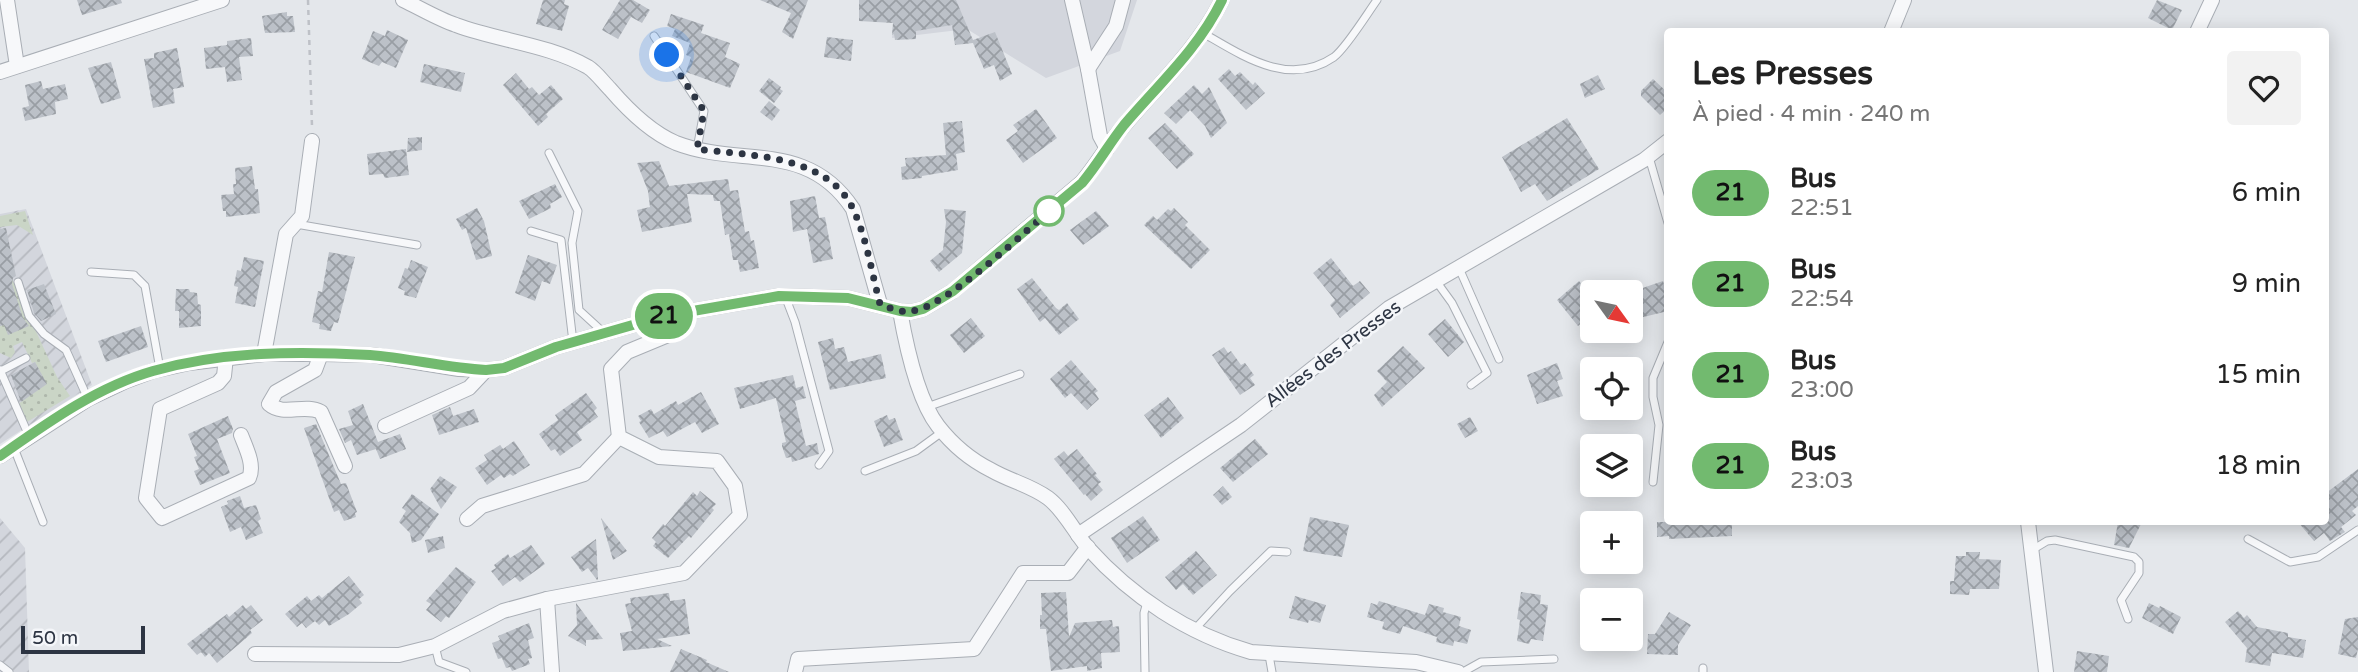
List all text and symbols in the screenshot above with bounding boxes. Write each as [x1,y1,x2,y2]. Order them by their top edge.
your location [649,37,684,72]
button: heart [2227,51,2301,125]
text: Les Presses [1692,54,1873,93]
text: À pied · 4 min · 240 m [1692,100,1931,128]
text: Bus [1790,163,1836,194]
text: 6 min [2232,177,2301,208]
text: 21 [1715,178,1746,207]
text: 22:51 [1790,194,1854,222]
unlabelled marker [1034,196,1064,226]
text: Bus [1790,254,1836,285]
text: 9 min [2232,268,2301,299]
text: 21 [1715,269,1746,298]
north arrow [1580,280,1643,343]
map controls [1580,280,1643,651]
text: 22:54 [1790,285,1854,313]
line badge: 21 [632,293,696,339]
street label: Allées des Presses [1261,296,1405,412]
text: 21 [649,301,679,330]
text: Bus [1790,345,1836,376]
button: locate [1580,357,1643,420]
text: 15 min [2215,359,2301,390]
text: 21 [1715,360,1746,389]
text: 23:00 [1790,376,1854,404]
button: layers [1580,434,1643,497]
text: Bus [1790,436,1836,467]
text: 18 min [2215,450,2301,481]
text: 21 [1715,451,1746,480]
text: 23:03 [1790,467,1854,495]
button: + [1580,511,1643,574]
button: − [1580,588,1643,651]
scale bar [21,623,145,655]
text: 50 m [32,627,78,649]

